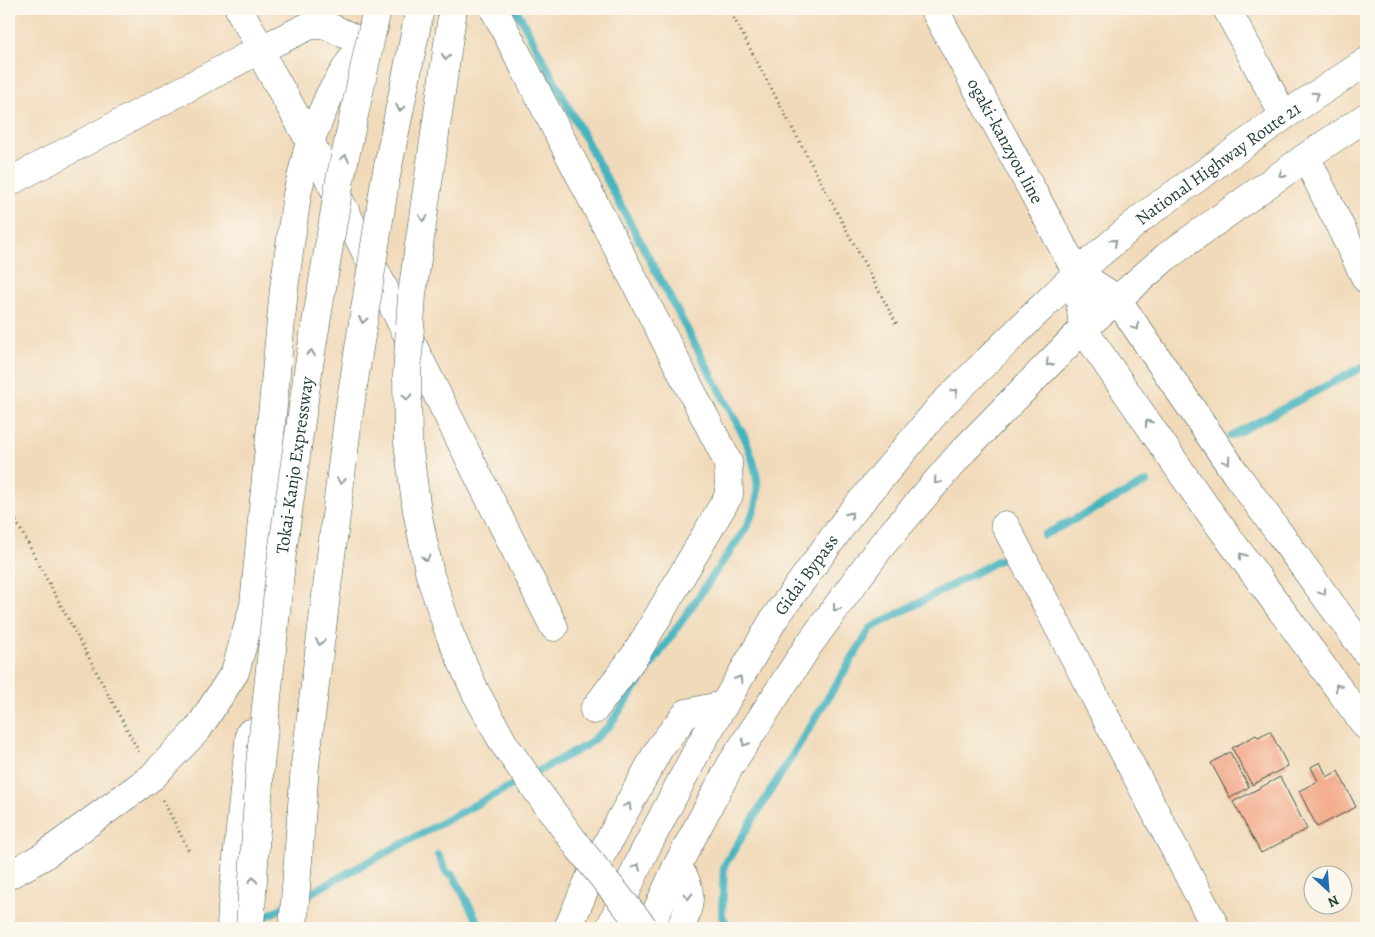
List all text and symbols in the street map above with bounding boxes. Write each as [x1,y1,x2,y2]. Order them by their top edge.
one-way arrow [441,53,452,61]
street label: ogaki-kanzyou line [962,74,1049,208]
one-way arrow [1311,91,1320,101]
street label: National Highway Route 21 [1130,96,1305,230]
one-way arrow [395,103,406,112]
one-way arrow [339,154,349,163]
one-way arrow [1278,168,1288,177]
one-way arrow [418,214,429,222]
one-way arrow [1109,238,1118,247]
one-way arrow [359,315,369,324]
one-way arrow [1130,321,1139,330]
one-way arrow [305,349,316,357]
one-way arrow [1046,358,1055,367]
street label: Tokai-Kanjo Expressway [270,374,319,556]
one-way arrow [950,389,959,398]
one-way arrow [402,394,412,401]
one-way arrow [1145,420,1154,429]
one-way arrow [1221,455,1230,465]
one-way arrow [934,475,943,484]
one-way arrow [336,476,346,485]
one-way arrow [844,511,853,521]
street label: Gidai Bypass [769,529,844,620]
one-way arrow [1239,552,1248,562]
one-way arrow [421,553,431,562]
one-way arrow [1317,586,1326,596]
one-way arrow [833,602,842,612]
one-way arrow [315,638,326,646]
one-way arrow [733,675,743,684]
one-way arrow [1335,684,1343,693]
one-way arrow [742,738,752,747]
one-way arrow [622,802,632,811]
one-way arrow [630,863,641,872]
north arrow [1302,864,1352,914]
one-way arrow [247,875,258,883]
text: N [1325,890,1342,912]
one-way arrow [683,893,693,901]

